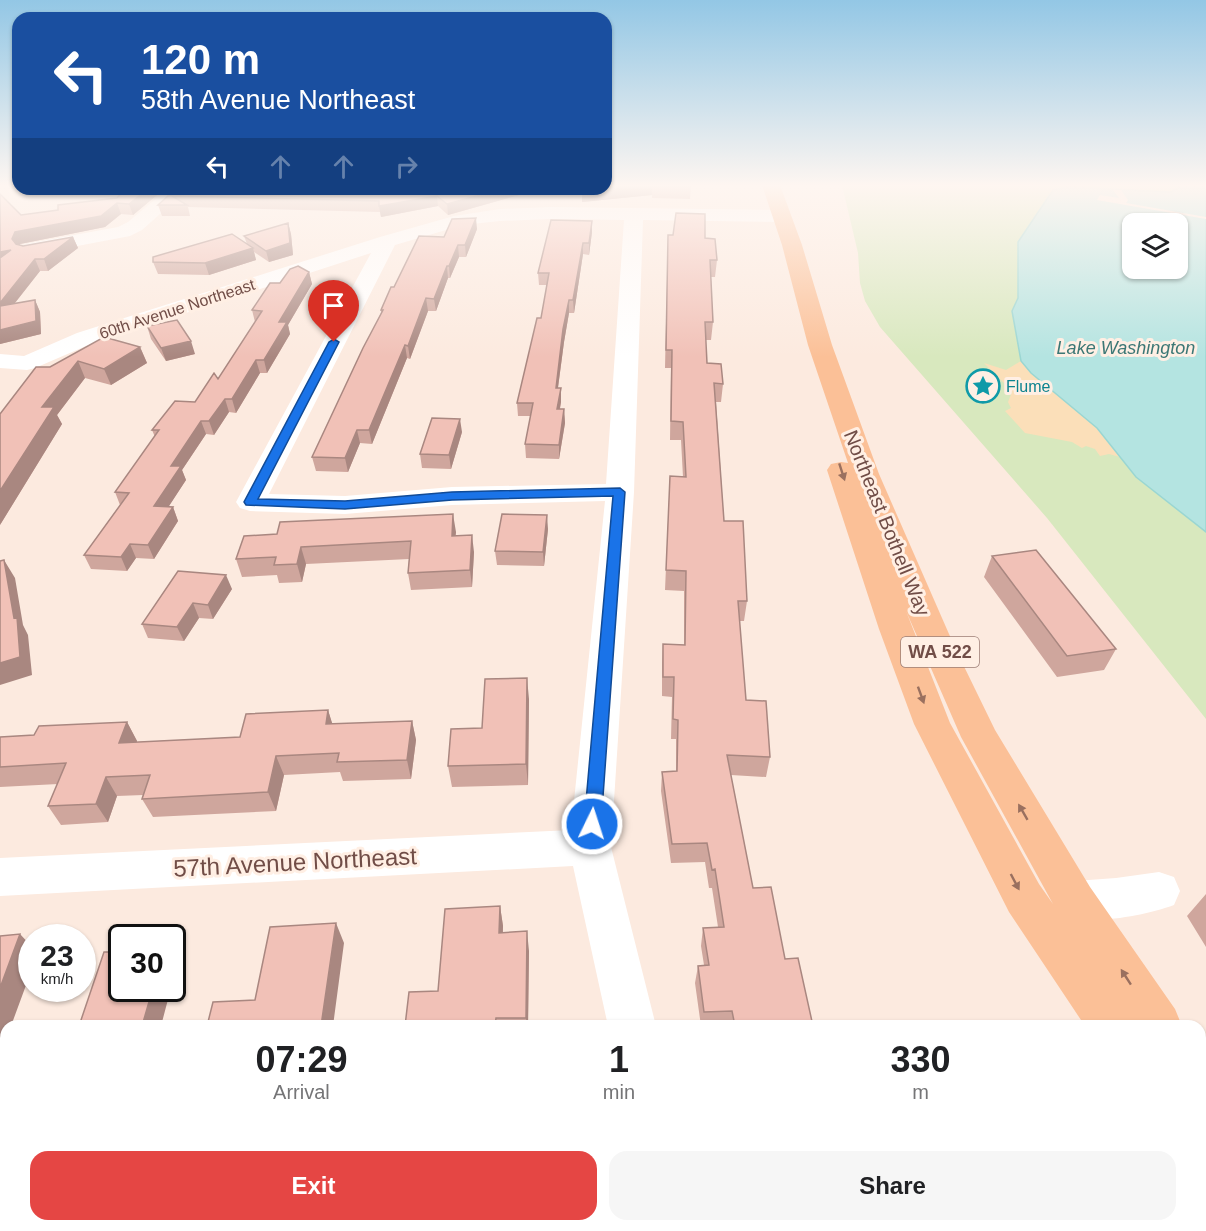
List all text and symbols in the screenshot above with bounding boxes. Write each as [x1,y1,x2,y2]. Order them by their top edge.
icon: left [42,36,120,114]
text: 120 m [141,36,260,83]
text: 58th Avenue Northeast [141,85,415,115]
icon: left [201,150,234,183]
icon: ahead [264,150,297,183]
icon: ahead [327,150,360,183]
icon: right [390,150,423,183]
map controls [1122,213,1188,279]
button: layers [1122,213,1188,279]
street label: 60th Avenue Northeast [97,276,257,342]
pin [308,280,359,342]
icon: arrive [317,289,350,322]
water label: Lake Washington [1057,338,1195,358]
place icon: Flume [965,368,1001,404]
place label: Flume [1006,378,1051,395]
street label: Northeast Bothell Way [840,427,934,619]
one-way arrow [837,463,847,481]
road number: WA 522 [901,637,979,667]
one-way arrow [916,686,926,704]
position arrow [560,792,624,856]
one-way arrow [1018,803,1028,820]
street label: 57th Avenue Northeast [173,842,418,882]
one-way arrow [1010,874,1020,891]
speed limit sign: 30 [108,924,186,1002]
text: 23 [40,939,74,972]
one-way arrow [1121,969,1132,985]
text: km/h [41,970,73,987]
text: 07:29 [255,1039,347,1080]
text: 1 [609,1039,629,1080]
text: 330 [890,1039,951,1080]
text: Arrival [273,1081,330,1103]
text: min [603,1081,635,1103]
text: m [912,1081,929,1103]
button: Exit [30,1151,597,1220]
button: Share [609,1151,1176,1220]

